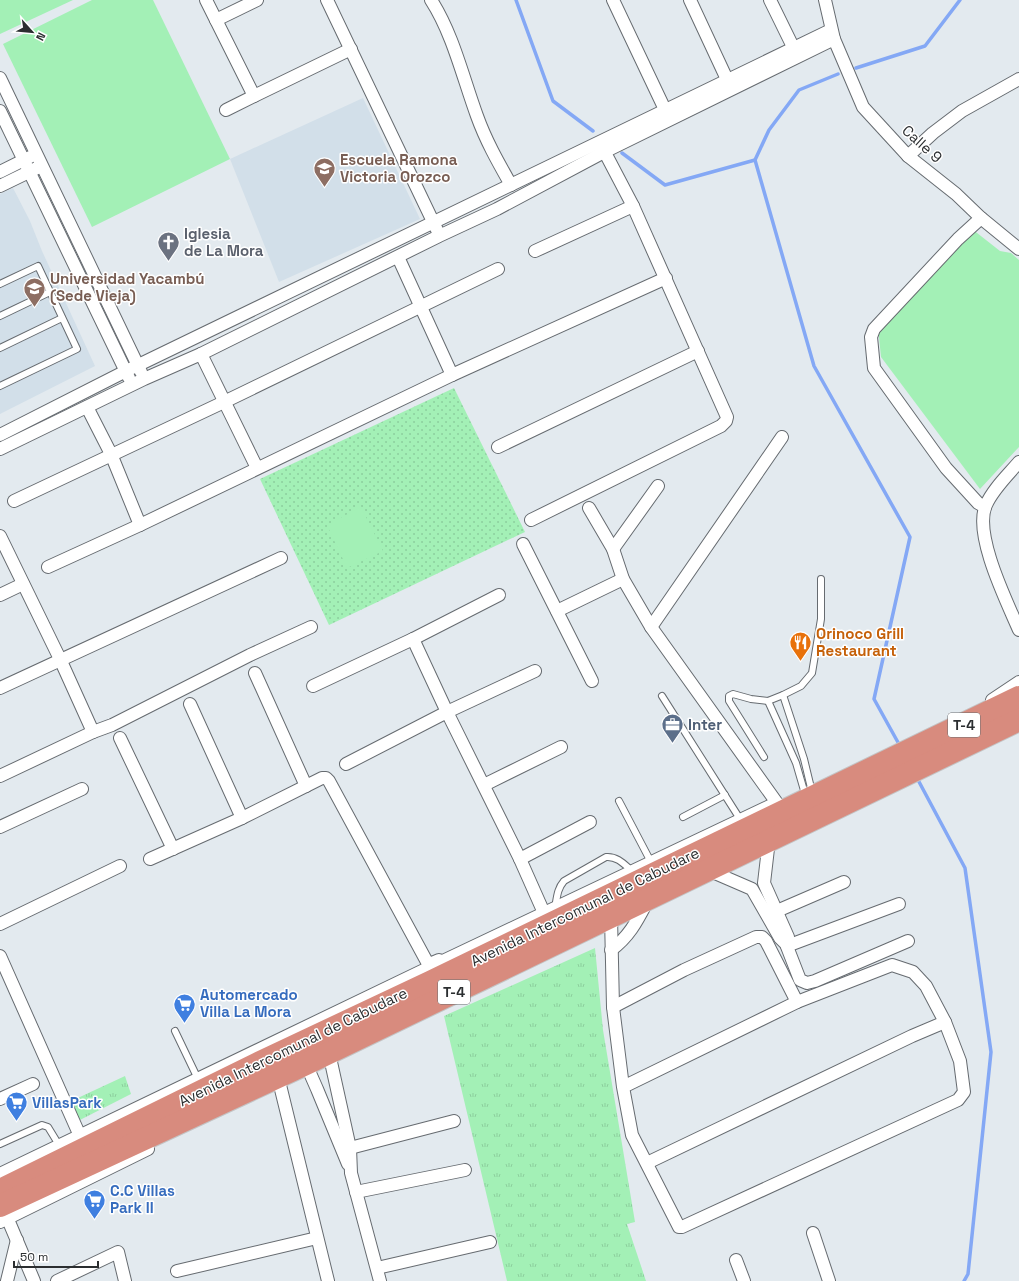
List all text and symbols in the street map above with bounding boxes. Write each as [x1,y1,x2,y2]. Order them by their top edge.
north arrow [12,12,52,52]
text: N [33,30,49,43]
street label: Calle 9 [898,121,946,167]
place label: Escuela Ramona Victoria Orozco [340,150,458,186]
school or university icon: Escuela Ramona Victoria Orozco [311,156,337,189]
place label: Iglesia de La Mora [184,224,264,260]
church icon: Iglesia de La Mora [155,230,181,263]
place label: Universidad Yacambú (Sede Vieja) [50,269,205,305]
school or university icon: Universidad Yacambú (Sede Vieja) [21,275,47,308]
place label: Orinoco Grill Restaurant [816,624,904,660]
restaurant icon: Orinoco Grill Restaurant [788,630,814,663]
office icon: Inter [660,712,686,745]
road number: T-4 [948,713,980,737]
place label: Inter [688,715,722,734]
street label: Avenida Intercomunal de Cabudare [467,843,702,970]
road number: T-4 [438,980,470,1004]
street label: Avenida Intercomunal de Cabudare [175,983,410,1110]
place label: Automercado Villa La Mora [200,985,298,1021]
supermarket icon: Automercado Villa La Mora [172,991,198,1024]
supermarket icon: VillasPark [4,1090,30,1123]
place label: VillasPark [32,1093,102,1112]
place label: C.C Villas Park II [110,1181,175,1217]
supermarket icon: C.C Villas Park II [82,1187,108,1220]
scale bar [14,1243,98,1269]
text: 50 m [20,1249,48,1265]

